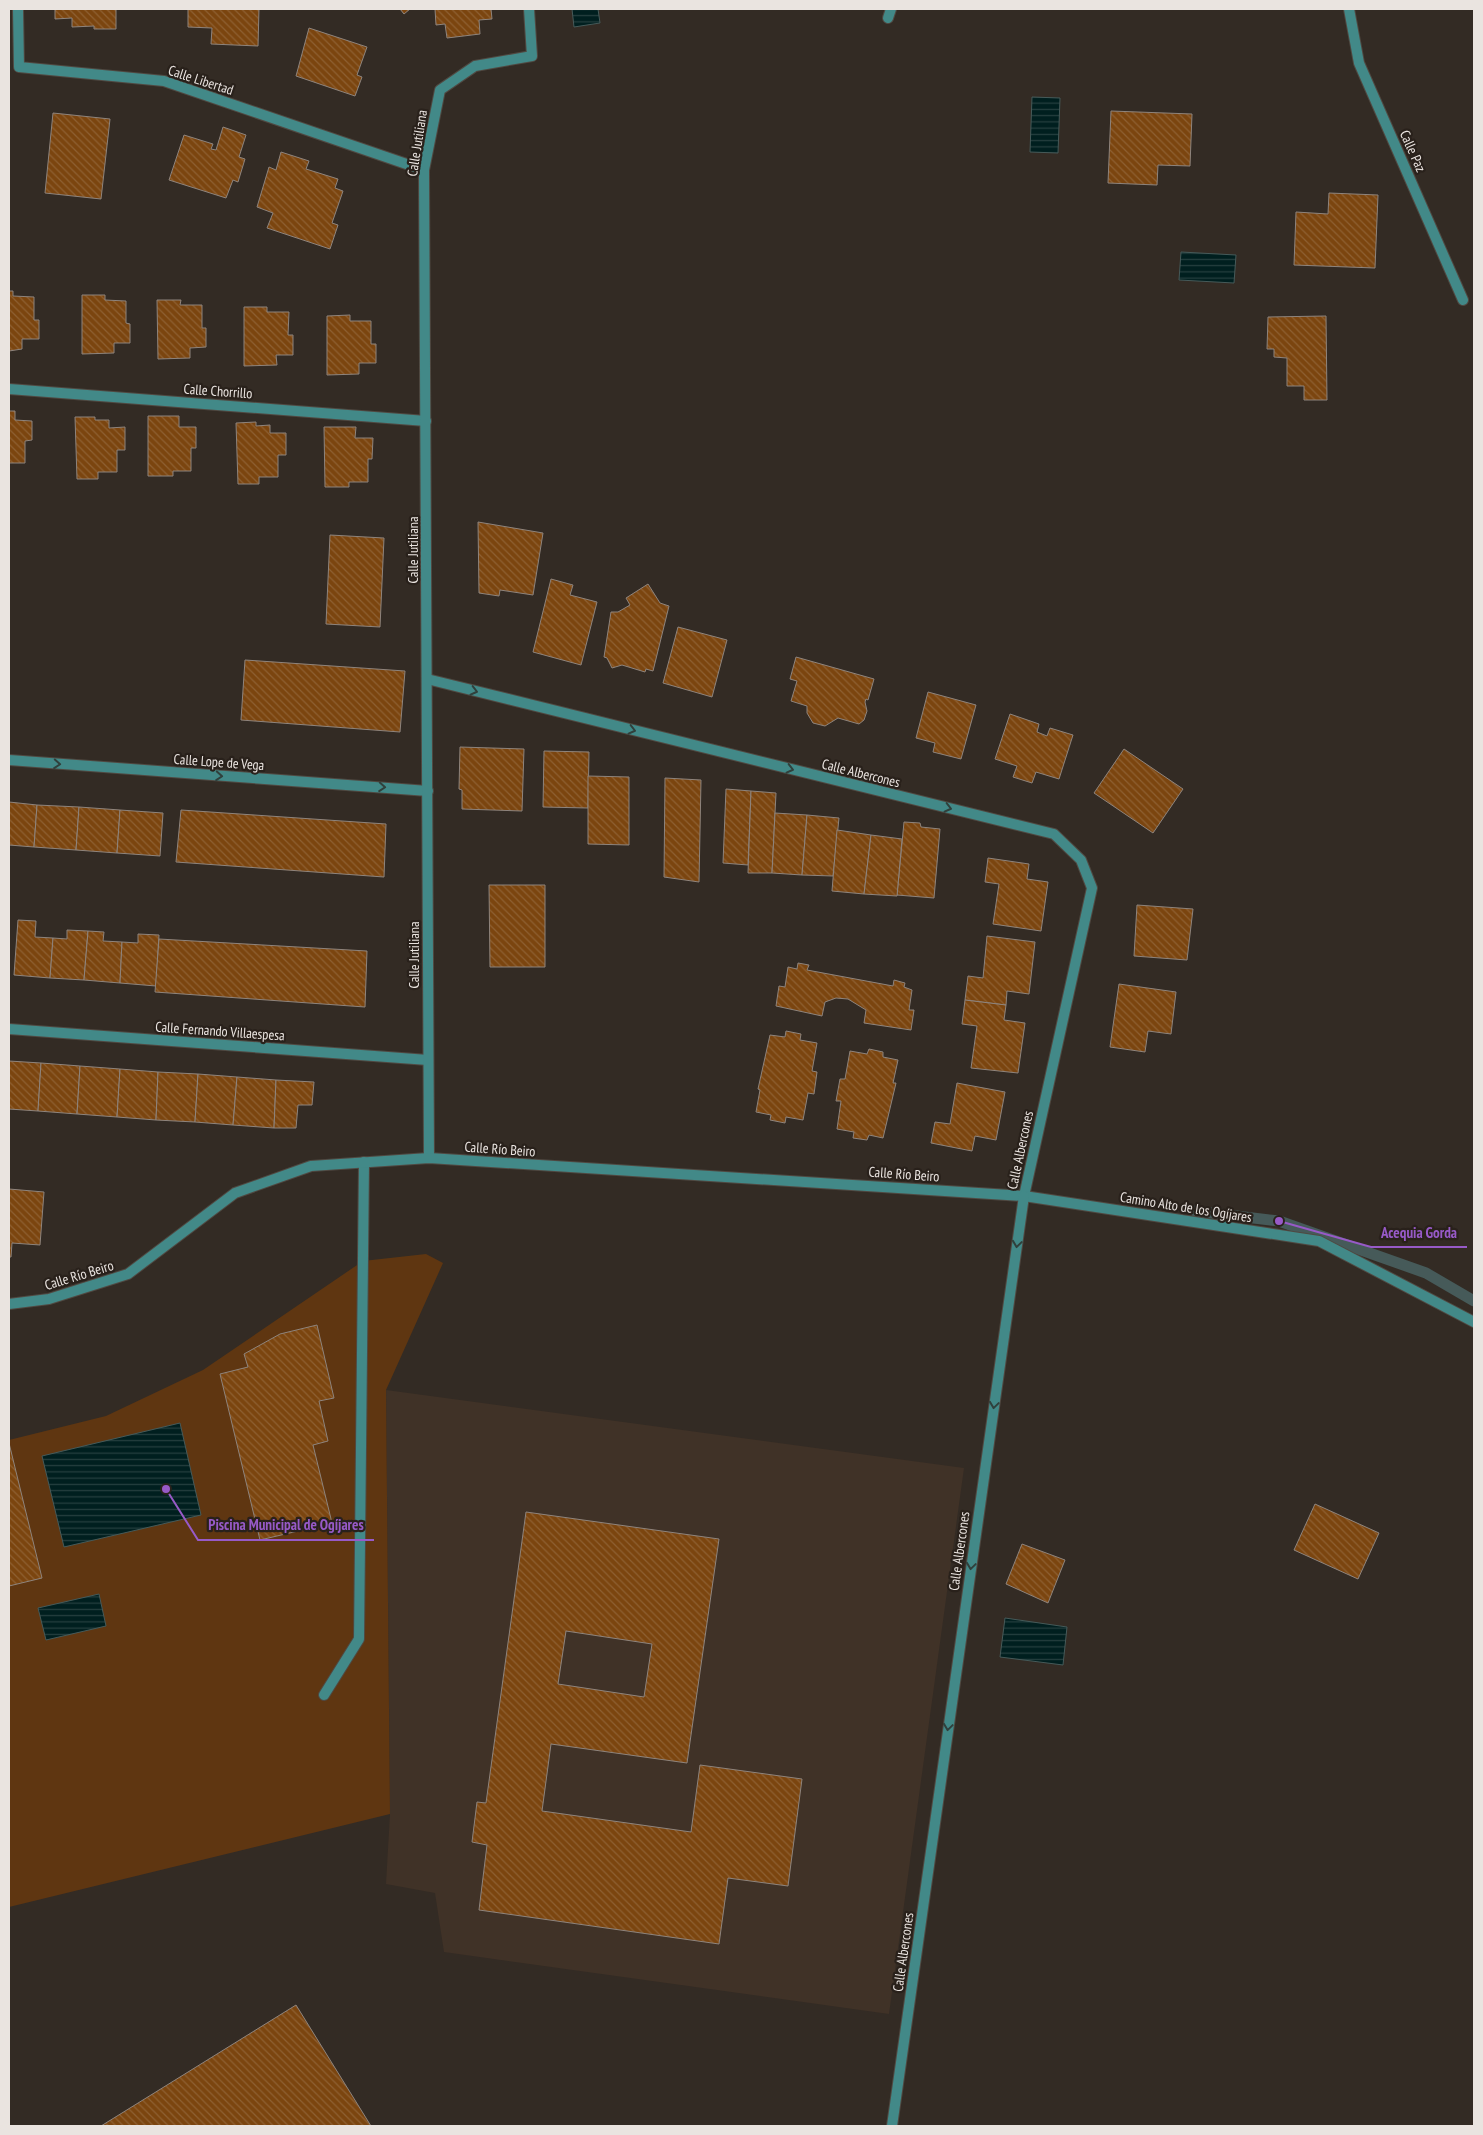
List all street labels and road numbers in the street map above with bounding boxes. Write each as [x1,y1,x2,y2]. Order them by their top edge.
street label: Calle Libertad [166,61,236,99]
street label: Calle Jutiliana [403,108,431,178]
street label: Calle Paz [1396,127,1430,175]
street label: Calle Chorrillo [183,380,253,402]
street label: Calle Jutiliana [404,516,422,584]
street label: Calle Lope de Vega [173,750,265,774]
street label: Calle Albercones [820,755,902,791]
street label: Calle Jutiliana [405,921,423,989]
street label: Calle Fernando Villaespesa [155,1018,285,1044]
street label: Calle Albercones [1003,1109,1037,1191]
street label: Calle Río Beiro [464,1138,536,1160]
street label: Calle Río Beiro [868,1163,940,1185]
street label: Camino Alto de los Ogíjares [1119,1188,1253,1226]
street label: Calle Río Beiro [42,1256,116,1294]
street label: Calle Albercones [945,1510,973,1592]
street label: Calle Albercones [889,1911,917,1993]

